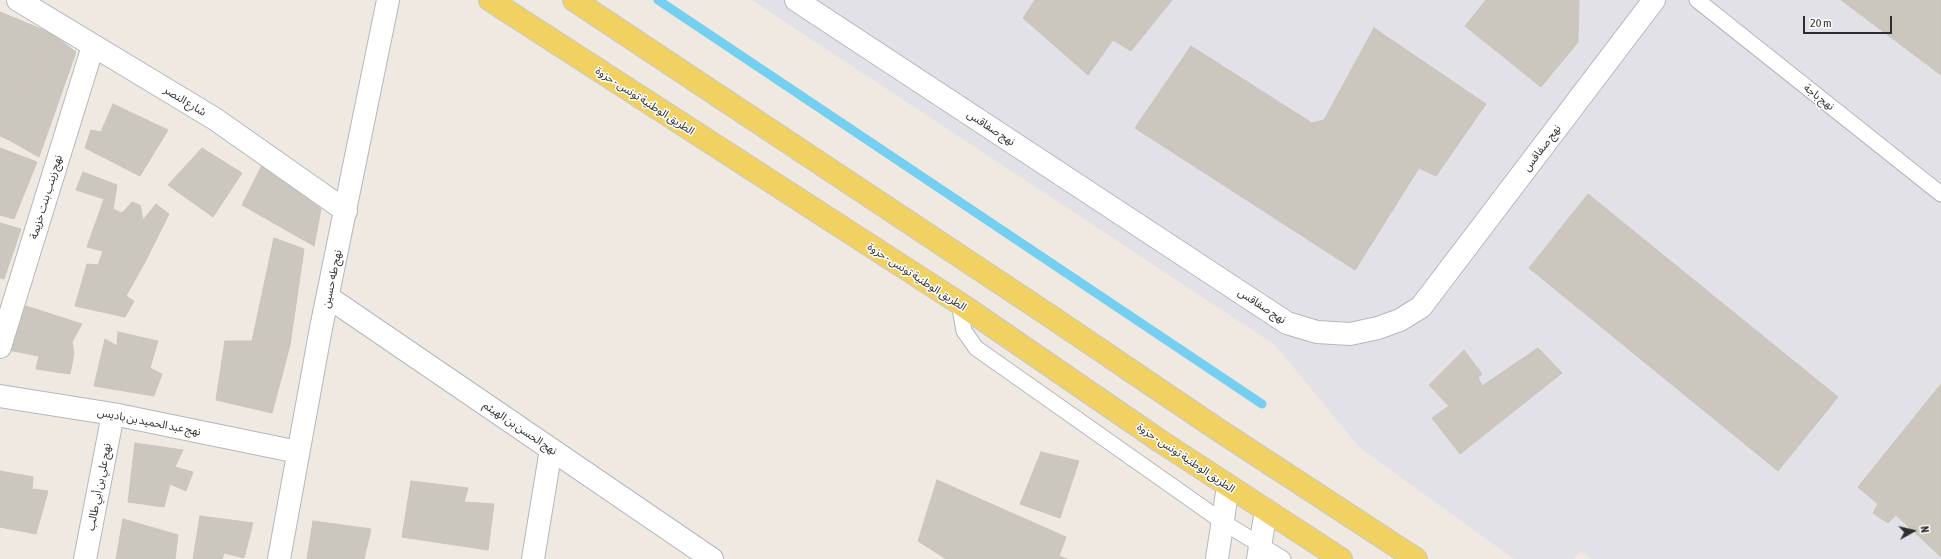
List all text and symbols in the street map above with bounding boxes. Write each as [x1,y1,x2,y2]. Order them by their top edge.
scale bar [1805,8,1894,34]
text: 20 m [1810,16,1832,30]
street label: الطريق الوطنية تونس - حزوة [593,64,697,138]
street label: نهج باجة [1801,81,1837,113]
street label: شارع النصر [161,83,209,119]
street label: نهج صفاقس [964,108,1018,148]
street label: نهج صفاقس [1520,122,1564,174]
street label: نهج زينب بنت خزيمة [27,153,65,241]
street label: الطريق الوطنية تونس - حزوة [865,240,969,314]
street label: نهج طه حسين [319,249,345,309]
street label: نهج صفاقس [1235,286,1289,326]
street label: نهج الحسن بن الهيثم [480,398,560,458]
street label: نهج عبد الحميد بن باديس [96,405,202,439]
street label: الطريق الوطنية تونس - حزوة [1135,420,1237,496]
street label: نهج علي بن أبي طالب [84,442,114,532]
north arrow [1893,511,1933,551]
text: N [1918,525,1931,533]

